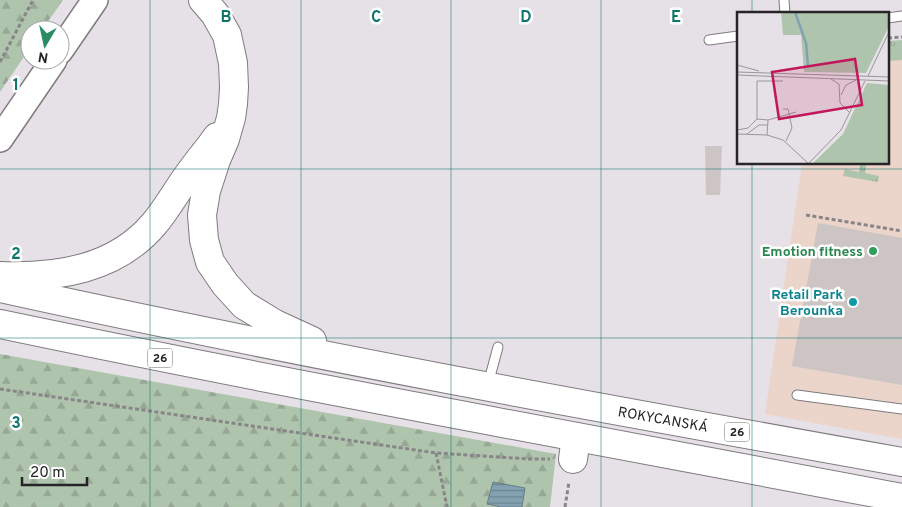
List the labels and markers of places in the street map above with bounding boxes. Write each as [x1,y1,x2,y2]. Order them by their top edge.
place label: Emotion fitness [762,244,863,261]
marker: Emotion fitness [867,245,879,257]
place label: Retail Park Berounka [771,287,843,320]
marker: Retail Park Berounka [847,296,859,308]

